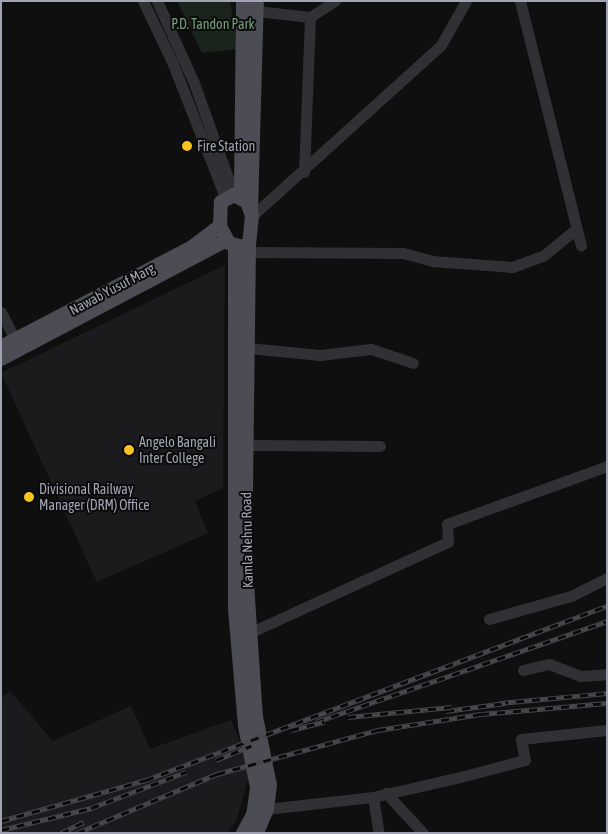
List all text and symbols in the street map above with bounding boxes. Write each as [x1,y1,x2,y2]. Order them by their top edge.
park label: P.D. Tandon Park [171,16,255,32]
place label: Fire Station [197,138,255,154]
marker: Fire Station [181,140,193,152]
street label: Nawab Yusuf Marg [66,259,158,319]
place label: Angelo Bangali Inter College [139,434,216,467]
marker: Angelo Bangali Inter College [123,444,135,456]
place label: Divisional Railway Manager (DRM) Office [39,481,150,514]
marker: Divisional Railway Manager (DRM) Office [23,491,35,503]
street label: Kamla Nehru Road [238,492,256,588]

